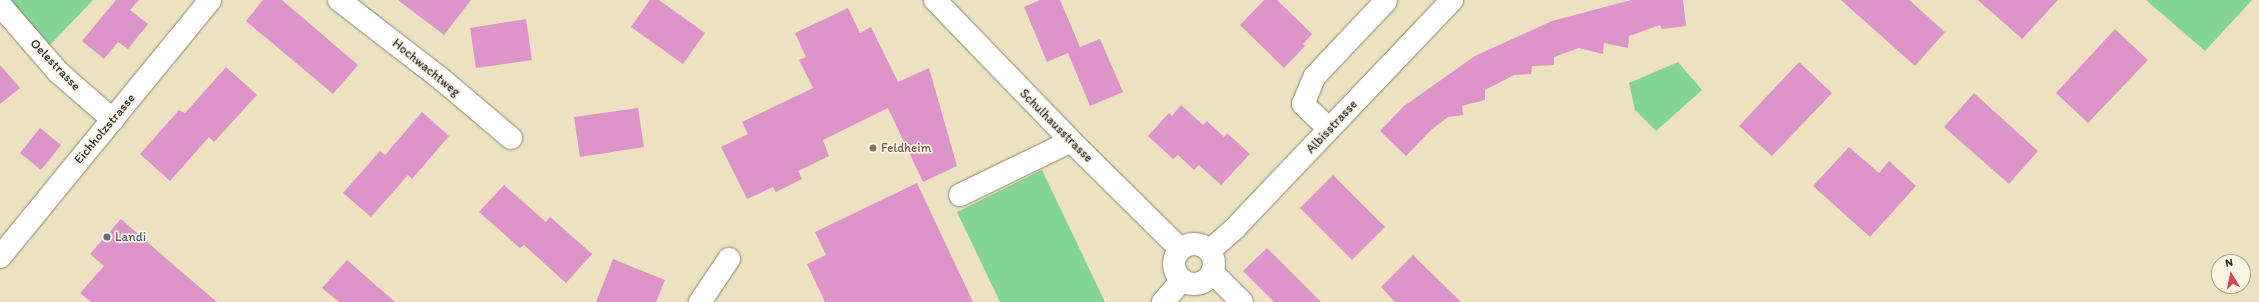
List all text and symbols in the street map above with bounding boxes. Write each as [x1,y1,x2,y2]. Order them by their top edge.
street label: Oelestrasse [27,36,83,94]
street label: Hochwachtweg [389,36,463,100]
street label: Schulhausstrasse [1016,86,1096,166]
street label: Eichholzstrasse [71,91,139,167]
street label: Albisstrasse [1303,97,1361,157]
place label: Feldheim [881,140,931,156]
marker: Feldheim [868,143,878,153]
place label: Landi [115,229,146,245]
marker: Landi [102,232,112,242]
north arrow [2211,254,2251,294]
text: N [2224,256,2234,270]

